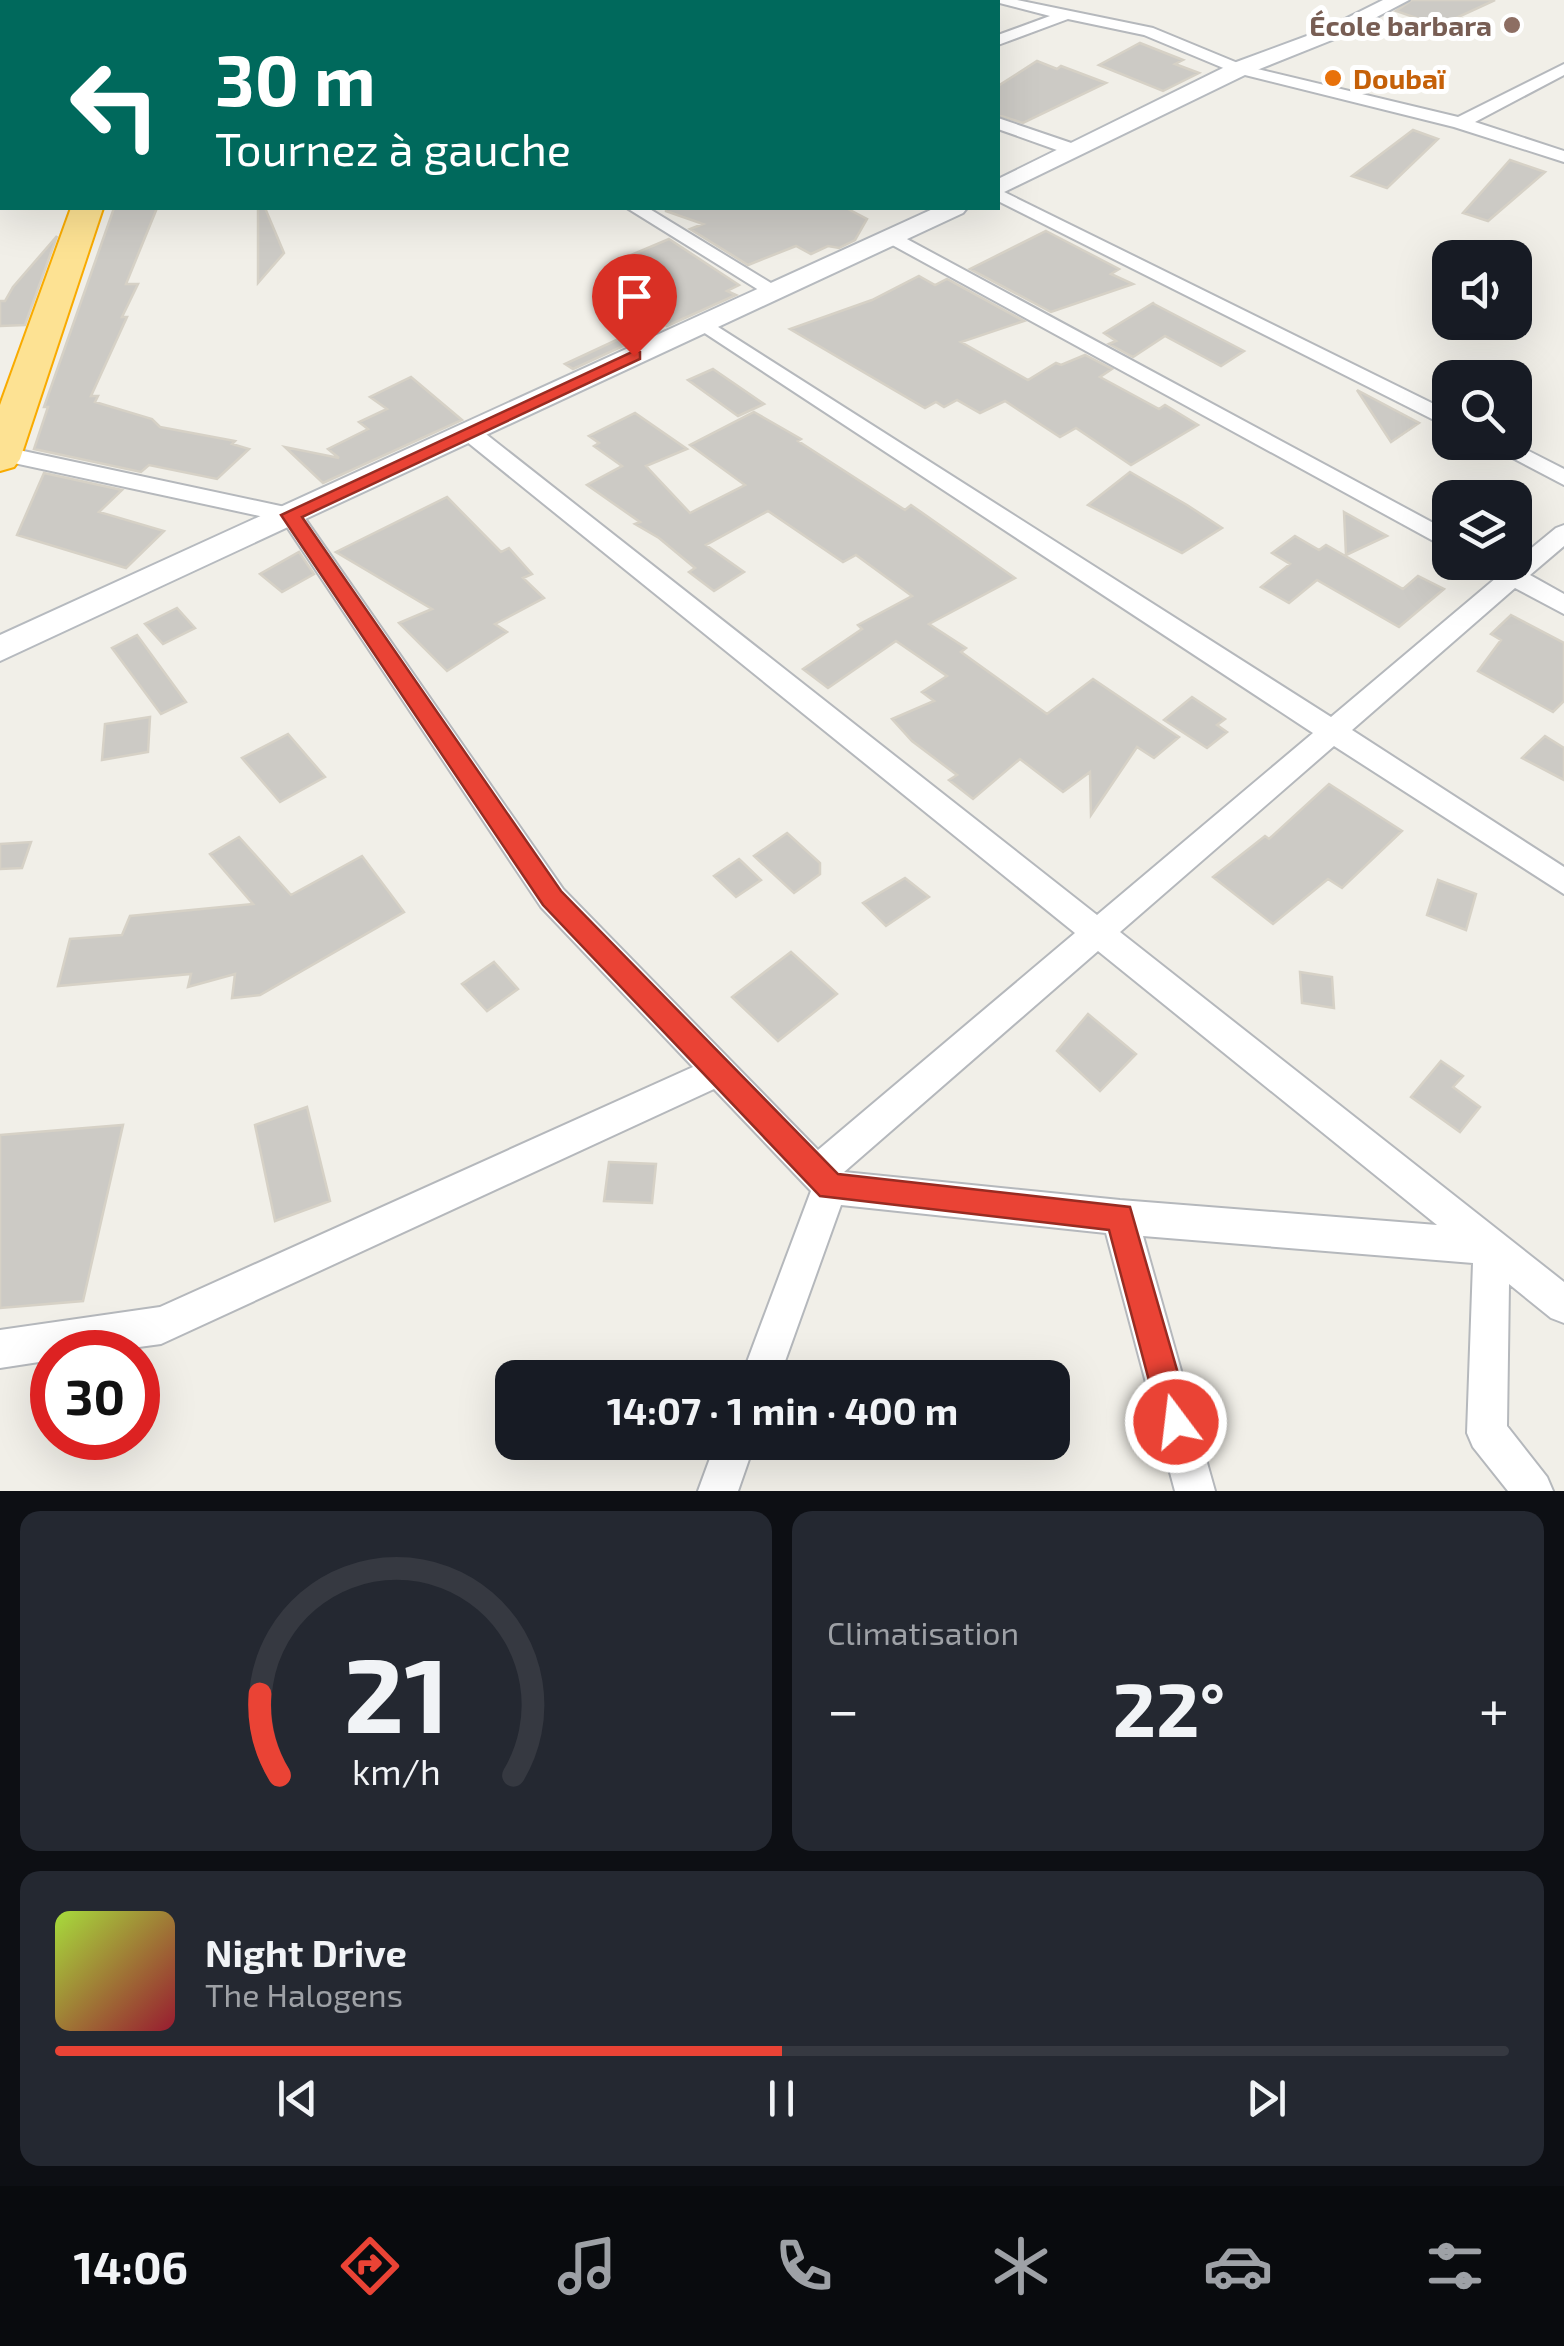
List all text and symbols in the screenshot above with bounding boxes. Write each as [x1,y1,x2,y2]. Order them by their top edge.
place label: École barbara [1309,8,1492,42]
marker: École barbara [1501,14,1523,36]
text: 30 m [215,36,376,120]
icon: left [50,40,180,170]
place label: Doubaï [1353,61,1446,95]
marker: Doubaï [1322,67,1344,89]
text: Tournez à gauche [215,121,571,175]
map controls [1432,240,1532,580]
button: sound [1432,240,1532,340]
pin [592,254,677,357]
icon: arrive [607,269,662,324]
button: search [1432,360,1532,460]
button: layers [1432,480,1532,580]
speed limit sign: 30 [30,1330,160,1460]
position arrow [1124,1370,1228,1474]
text: 14:07 · 1 min · 400 m [607,1387,958,1433]
text: Climatisation [827,1613,1019,1651]
text: 21 [343,1629,449,1754]
text: 22° [1112,1662,1225,1752]
text: − [827,1675,859,1741]
text: + [1479,1675,1509,1741]
text: km/h [352,1749,440,1792]
text: Night Drive [205,1929,407,1975]
text: The Halogens [205,1975,403,2013]
icon: previous [270,2071,325,2126]
icon: pause [754,2071,809,2126]
icon: next [1239,2071,1294,2126]
icon: directions [335,2231,405,2301]
icon: music [552,2231,622,2301]
icon: phone [769,2231,839,2301]
icon: climate [986,2231,1056,2301]
icon: car [1203,2231,1273,2301]
icon: filters [1420,2231,1490,2301]
text: 14:06 [74,2239,188,2293]

